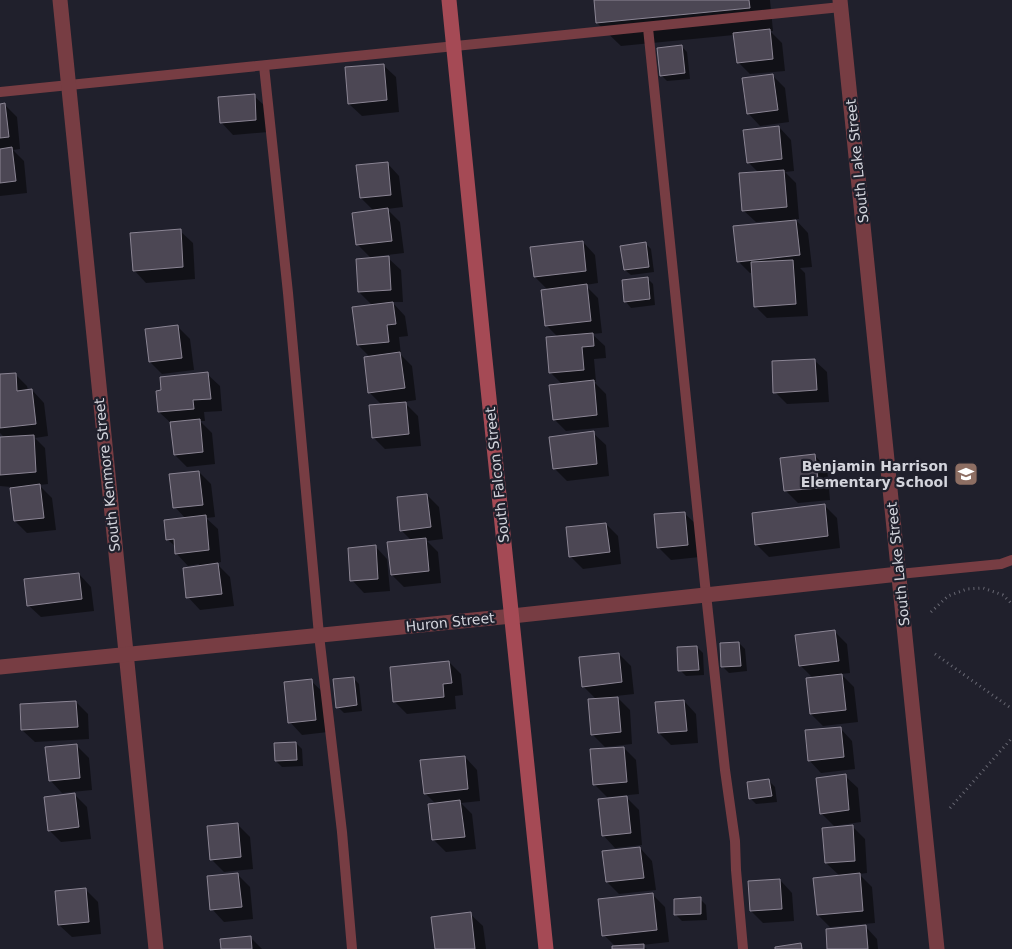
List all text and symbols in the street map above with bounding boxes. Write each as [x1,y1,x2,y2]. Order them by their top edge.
street label: South Lake Street [842,98,871,224]
street label: South Kenmore Street [91,397,123,553]
street label: South Falcon Street [482,406,512,544]
place label: Benjamin Harrison Elementary School [801,458,948,490]
school or university icon: Benjamin Harrison Elementary School [953,461,979,487]
street label: South Lake Street [883,501,912,627]
street label: Huron Street [405,609,496,635]

